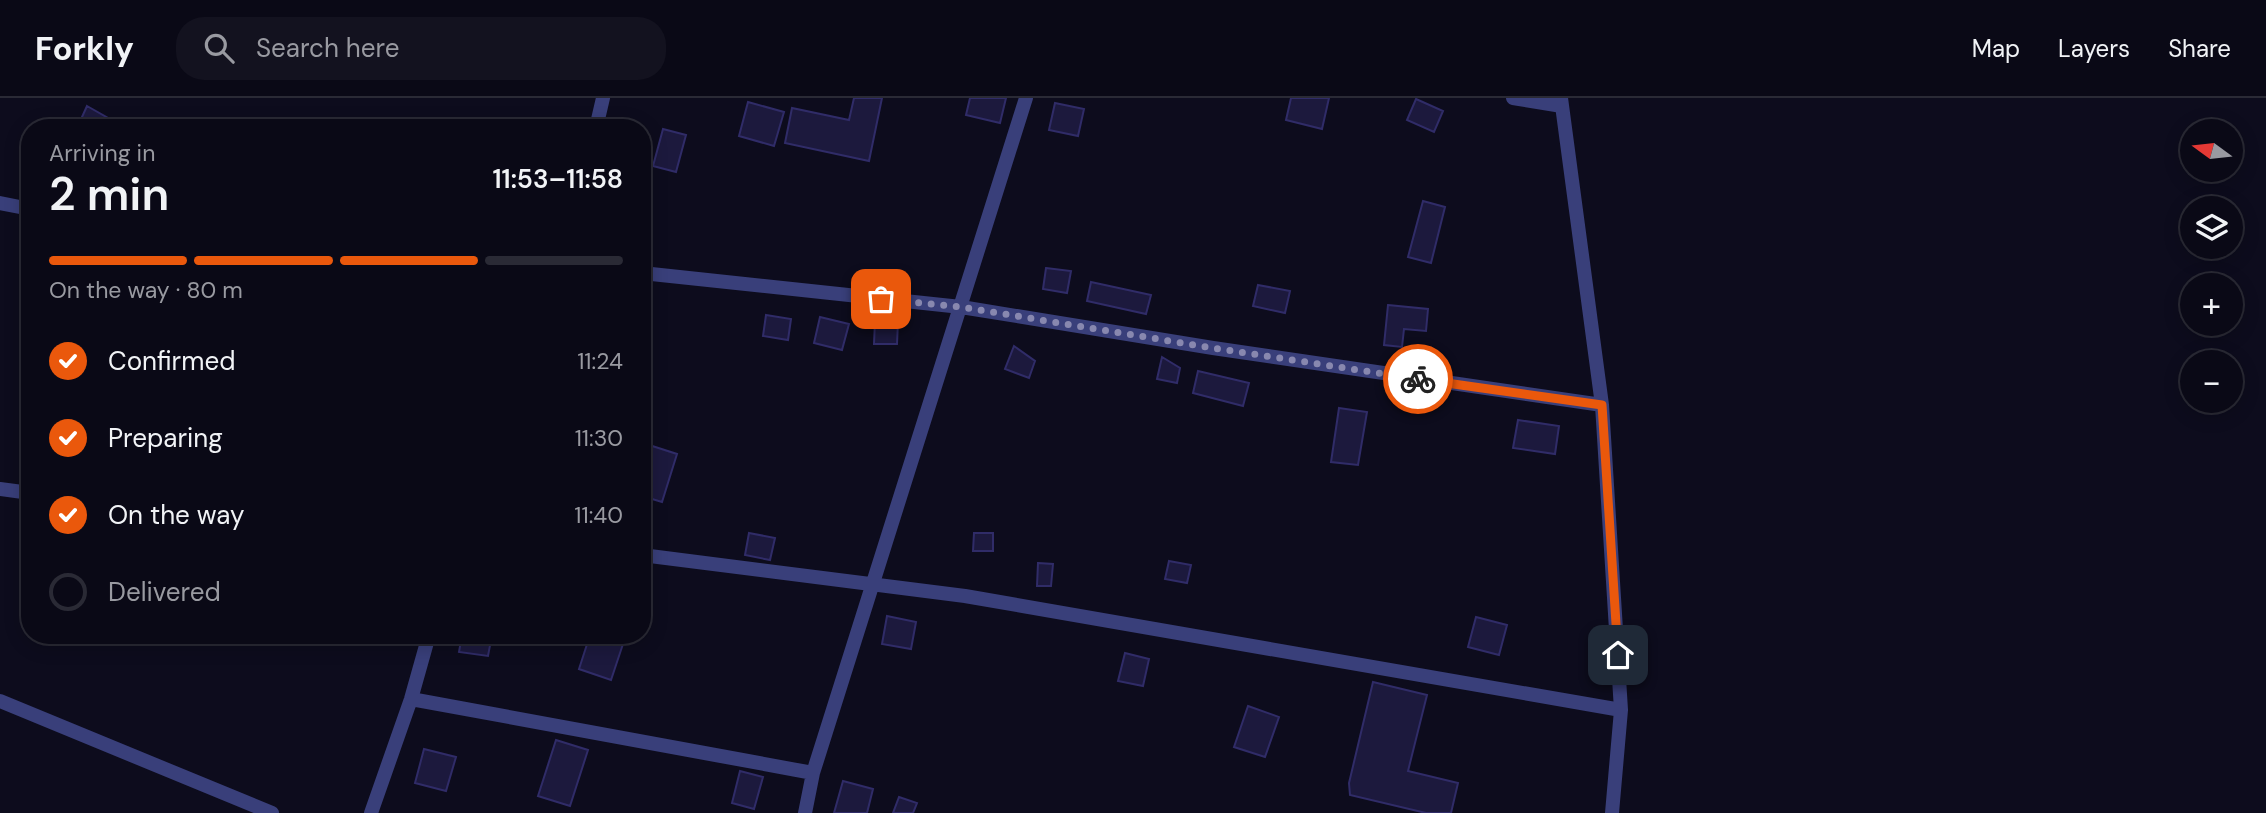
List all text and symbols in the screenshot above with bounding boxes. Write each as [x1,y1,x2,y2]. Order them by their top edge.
search box [176,17,666,80]
text: Forkly [35,27,134,70]
icon: search [200,29,238,67]
text: Search here [256,31,399,65]
text: Map [1972,33,2020,64]
text: Layers [2058,33,2130,64]
text: Share [2168,33,2231,64]
north arrow [2180,119,2244,182]
map controls [2180,119,2243,413]
text: Arriving in [49,138,155,168]
text: 11:53–11:58 [493,162,623,196]
text: 2 min [49,164,169,224]
button: layers [2180,196,2243,259]
pin [851,269,911,329]
button: + [2180,273,2243,336]
text: On the way · 80 m [49,275,243,305]
icon: bag [862,280,900,318]
icon: check [49,342,87,380]
text: Confirmed [108,344,235,378]
courier [1383,344,1453,414]
text: 11:24 [577,346,623,376]
button: − [2180,350,2243,413]
icon: bike [1399,360,1437,398]
icon: check [49,419,87,457]
text: Preparing [108,421,223,455]
text: 11:30 [575,423,623,453]
icon: check [49,496,87,534]
text: On the way [108,498,244,532]
text: 11:40 [574,500,623,530]
text: Delivered [108,575,221,609]
pin [1588,625,1648,685]
icon: home [1599,636,1637,674]

